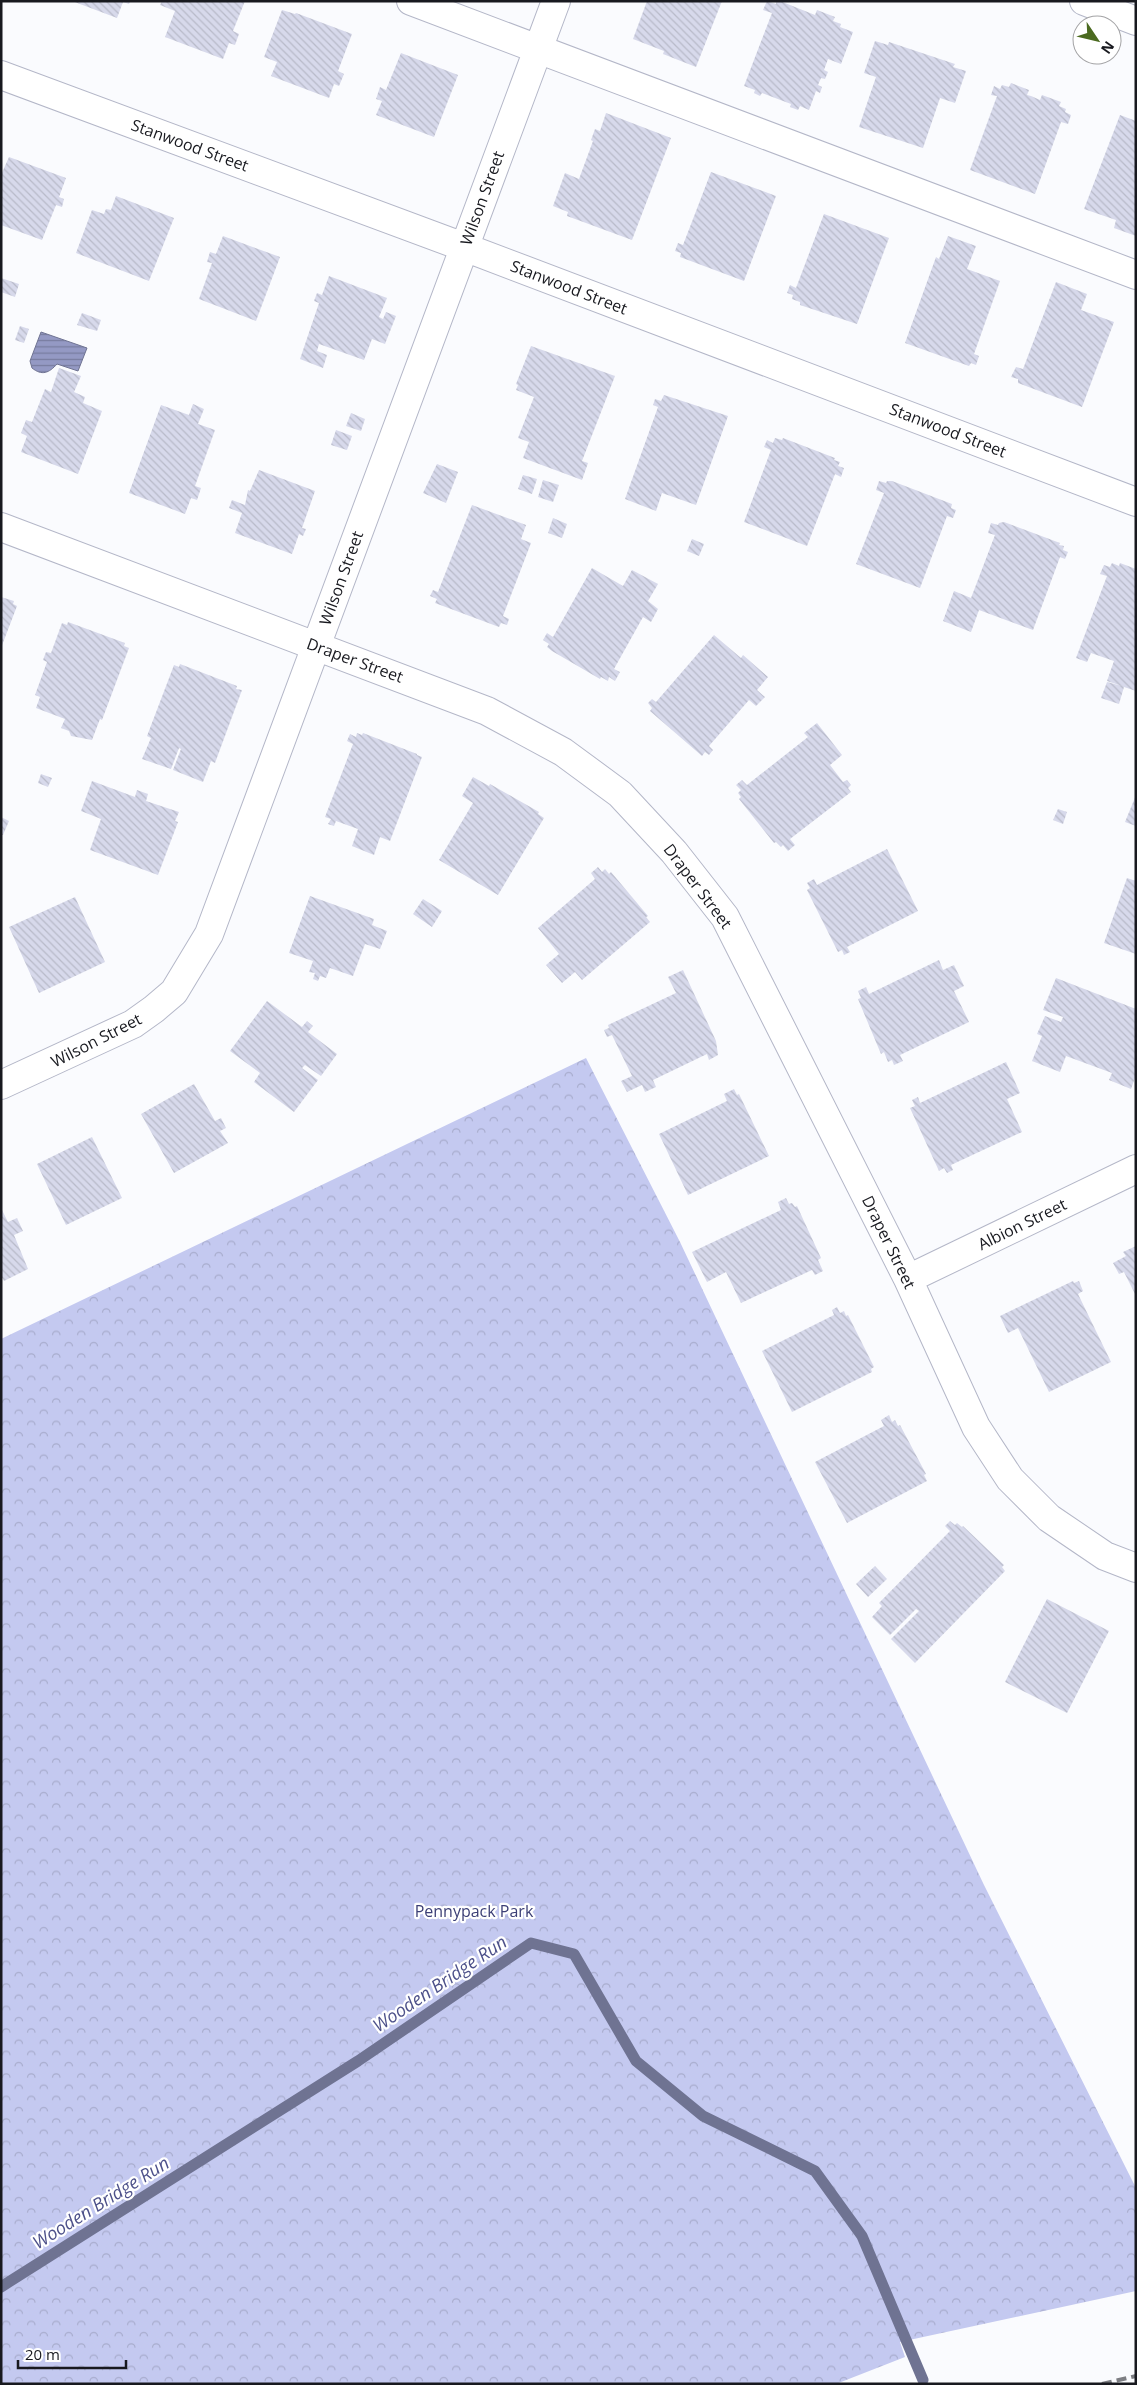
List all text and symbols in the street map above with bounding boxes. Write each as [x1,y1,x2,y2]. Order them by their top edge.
north arrow [1072,15,1122,65]
text: N [1097,38,1119,58]
street label: Stanwood Street [128,114,252,177]
street label: Wilson Street [455,148,509,248]
street label: Stanwood Street [507,255,631,319]
street label: Stanwood Street [886,398,1010,462]
street label: Wilson Street [314,528,368,628]
street label: Draper Street [304,632,407,688]
street label: Draper Street [659,839,737,933]
street label: Wilson Street [47,1008,145,1072]
street label: Draper Street [857,1192,921,1293]
street label: Albion Street [974,1193,1070,1255]
park label: Pennypack Park [415,1900,534,1922]
water label: Wooden Bridge Run [368,1929,511,2037]
water label: Wooden Bridge Run [28,2150,173,2254]
scale bar [18,2338,125,2370]
text: 20 m [25,2344,60,2364]

